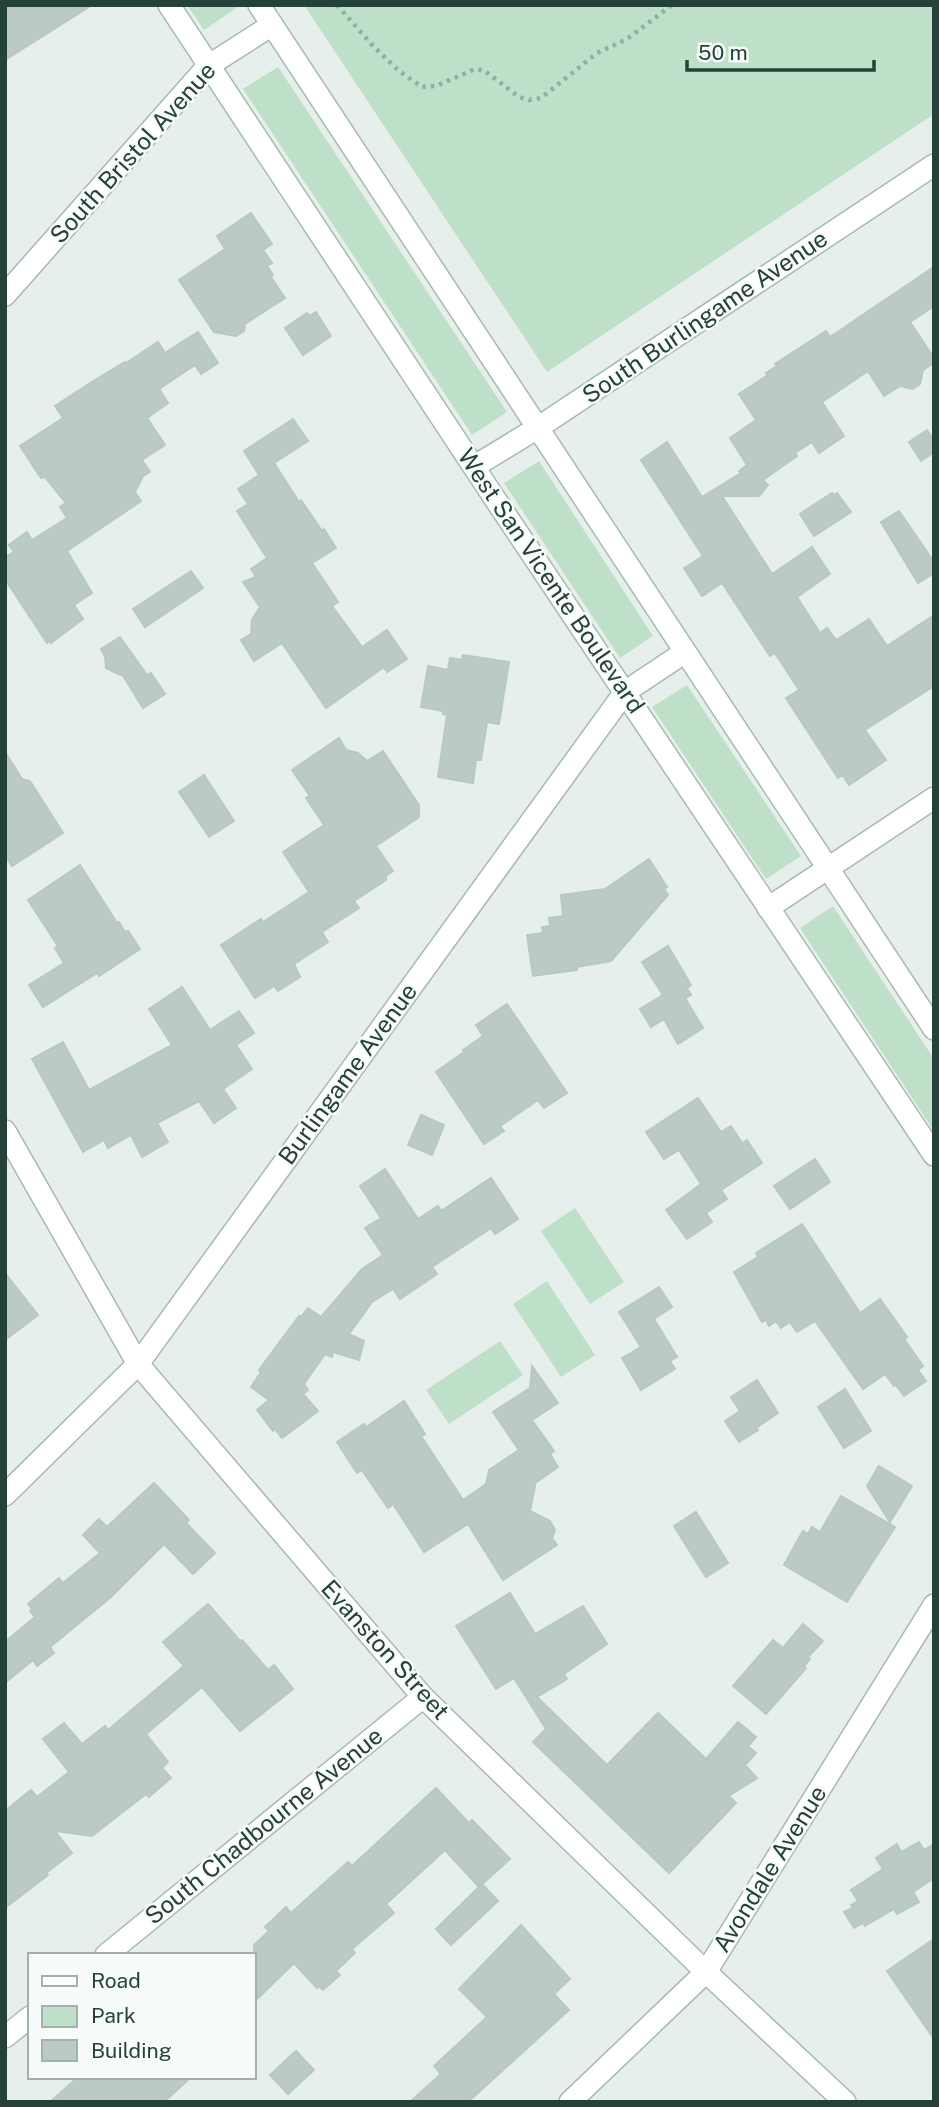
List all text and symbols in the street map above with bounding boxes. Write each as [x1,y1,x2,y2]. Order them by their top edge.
scale bar [687,28,874,72]
text: 50 m [698,40,748,65]
street label: South Bristol Avenue [44,56,221,249]
street label: South Burlingame Avenue [577,224,832,409]
street label: West San Vicente Boulevard [453,443,651,718]
street label: Burlingame Avenue [272,977,422,1169]
street label: Evanston Street [316,1574,456,1725]
street label: South Chadbourne Avenue [139,1721,388,1930]
street label: Avondale Avenue [707,1780,832,1957]
legend [28,1953,256,2079]
text: Road [91,1968,141,1993]
text: Park [91,2003,136,2028]
text: Building [91,2038,172,2063]

